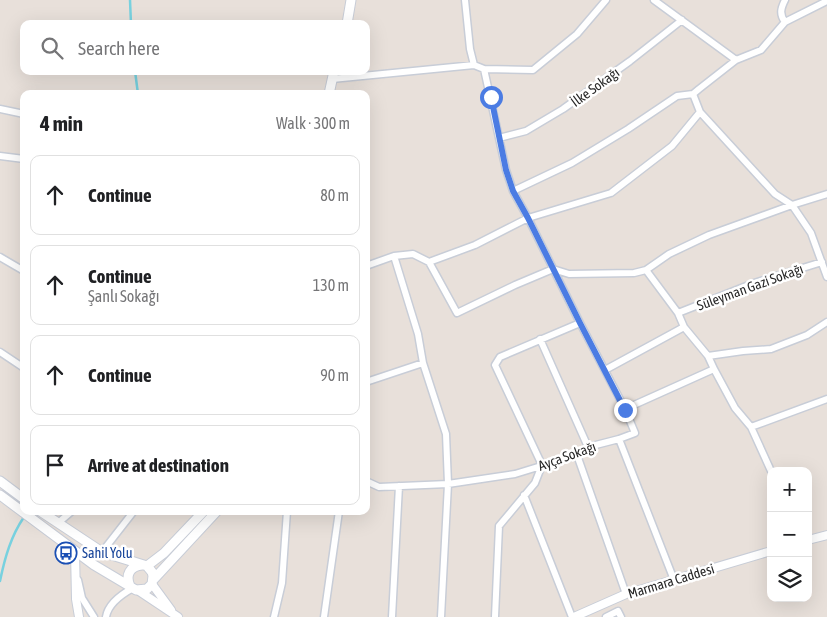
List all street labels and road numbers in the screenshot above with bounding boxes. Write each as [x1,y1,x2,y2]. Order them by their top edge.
street label: İlke Sokağı [568,64,622,110]
street label: Süleyman Gazi Sokağı [695,260,805,314]
street label: Ayça Sokağı [536,438,598,474]
street label: Marmara Caddesi [626,560,716,602]

